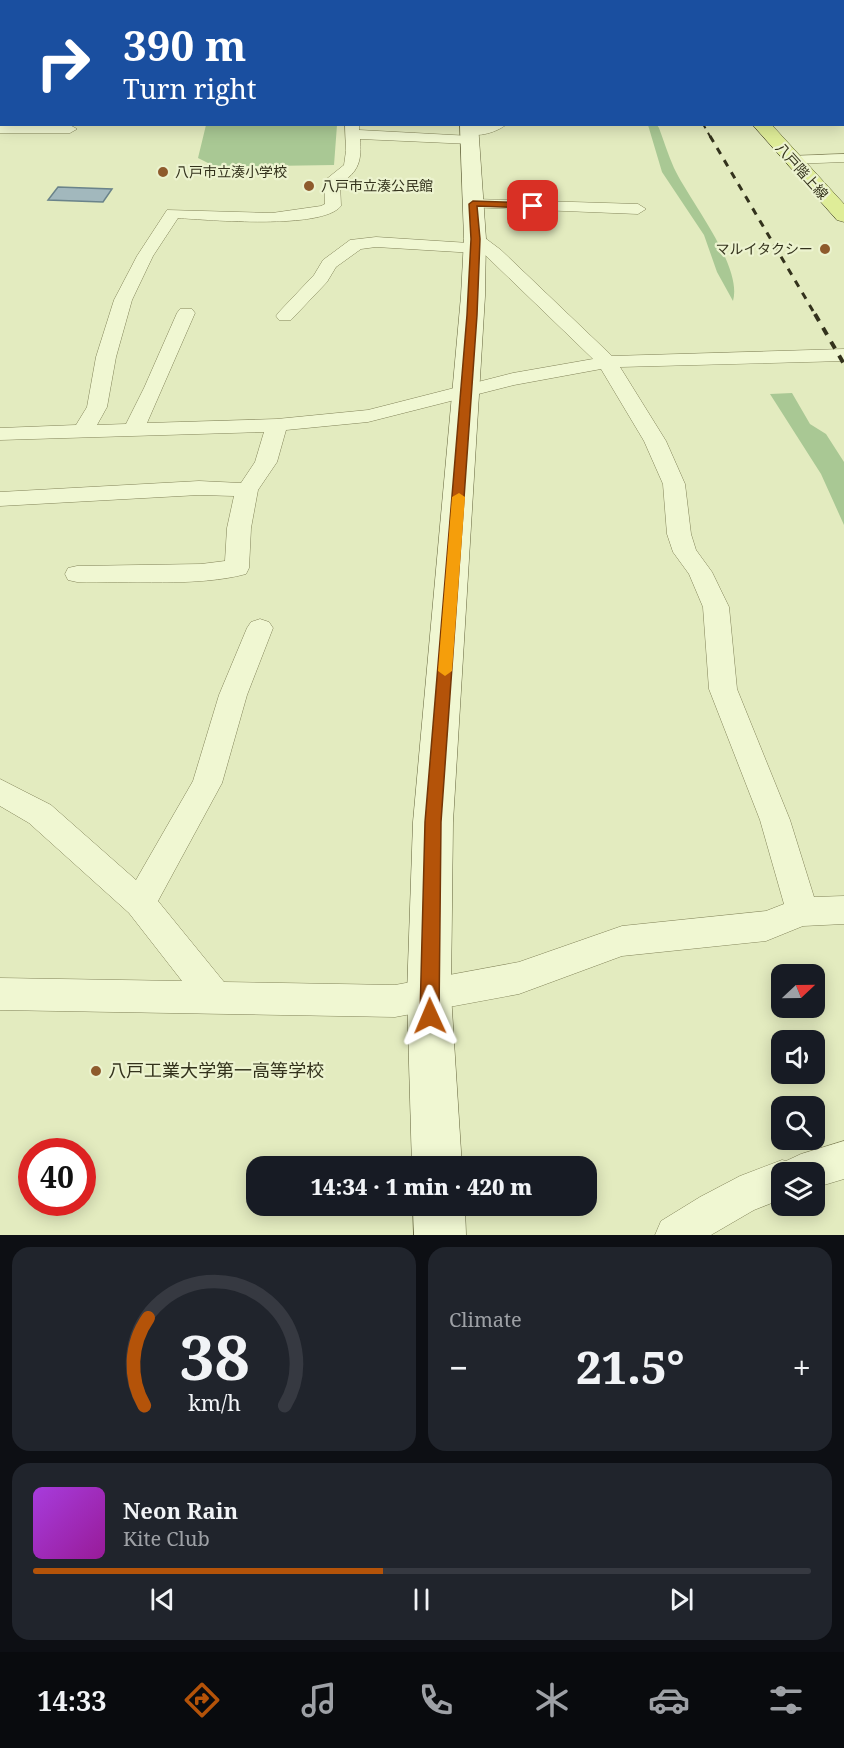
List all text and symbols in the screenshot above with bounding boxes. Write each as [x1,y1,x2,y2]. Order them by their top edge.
text: 390 m [123,16,247,73]
icon: right [24,24,102,102]
text: Turn right [123,70,256,107]
street label: 八戸階上線 [772,138,833,203]
place label: 八戸市立湊小学校 [175,162,287,181]
marker: 八戸市立湊小学校 [156,165,170,179]
place label: 八戸市立湊公民館 [321,176,433,195]
marker: 八戸市立湊公民館 [302,179,316,193]
pin [507,180,558,231]
icon: arrive [516,189,549,222]
place label: マルイタクシー [716,239,813,258]
marker: マルイタクシー [818,242,832,256]
north arrow [771,964,825,1018]
map controls [771,964,825,1216]
position arrow [398,984,462,1048]
button: sound [771,1030,825,1084]
place label: 八戸工業大学第一高等学校 [108,1058,324,1082]
marker: 八戸工業大学第一高等学校 [89,1064,103,1078]
button: search [771,1096,825,1150]
speed limit sign: 40 [18,1138,96,1216]
button: layers [771,1162,825,1216]
text: 14:34 · 1 min · 420 m [311,1171,532,1201]
text: Climate [449,1306,522,1333]
text: 38 [179,1313,249,1398]
text: 21.5° [576,1336,685,1397]
text: − [449,1345,468,1390]
text: + [793,1345,811,1390]
text: km/h [188,1388,241,1417]
text: Neon Rain [123,1495,238,1525]
text: Kite Club [123,1525,210,1552]
icon: previous [146,1583,179,1616]
icon: pause [405,1583,438,1616]
icon: next [665,1583,698,1616]
icon: directions [181,1679,223,1721]
icon: music [298,1679,340,1721]
icon: phone [415,1679,457,1721]
icon: climate [531,1679,573,1721]
icon: car [648,1679,690,1721]
icon: filters [765,1679,807,1721]
text: 14:33 [37,1682,107,1719]

